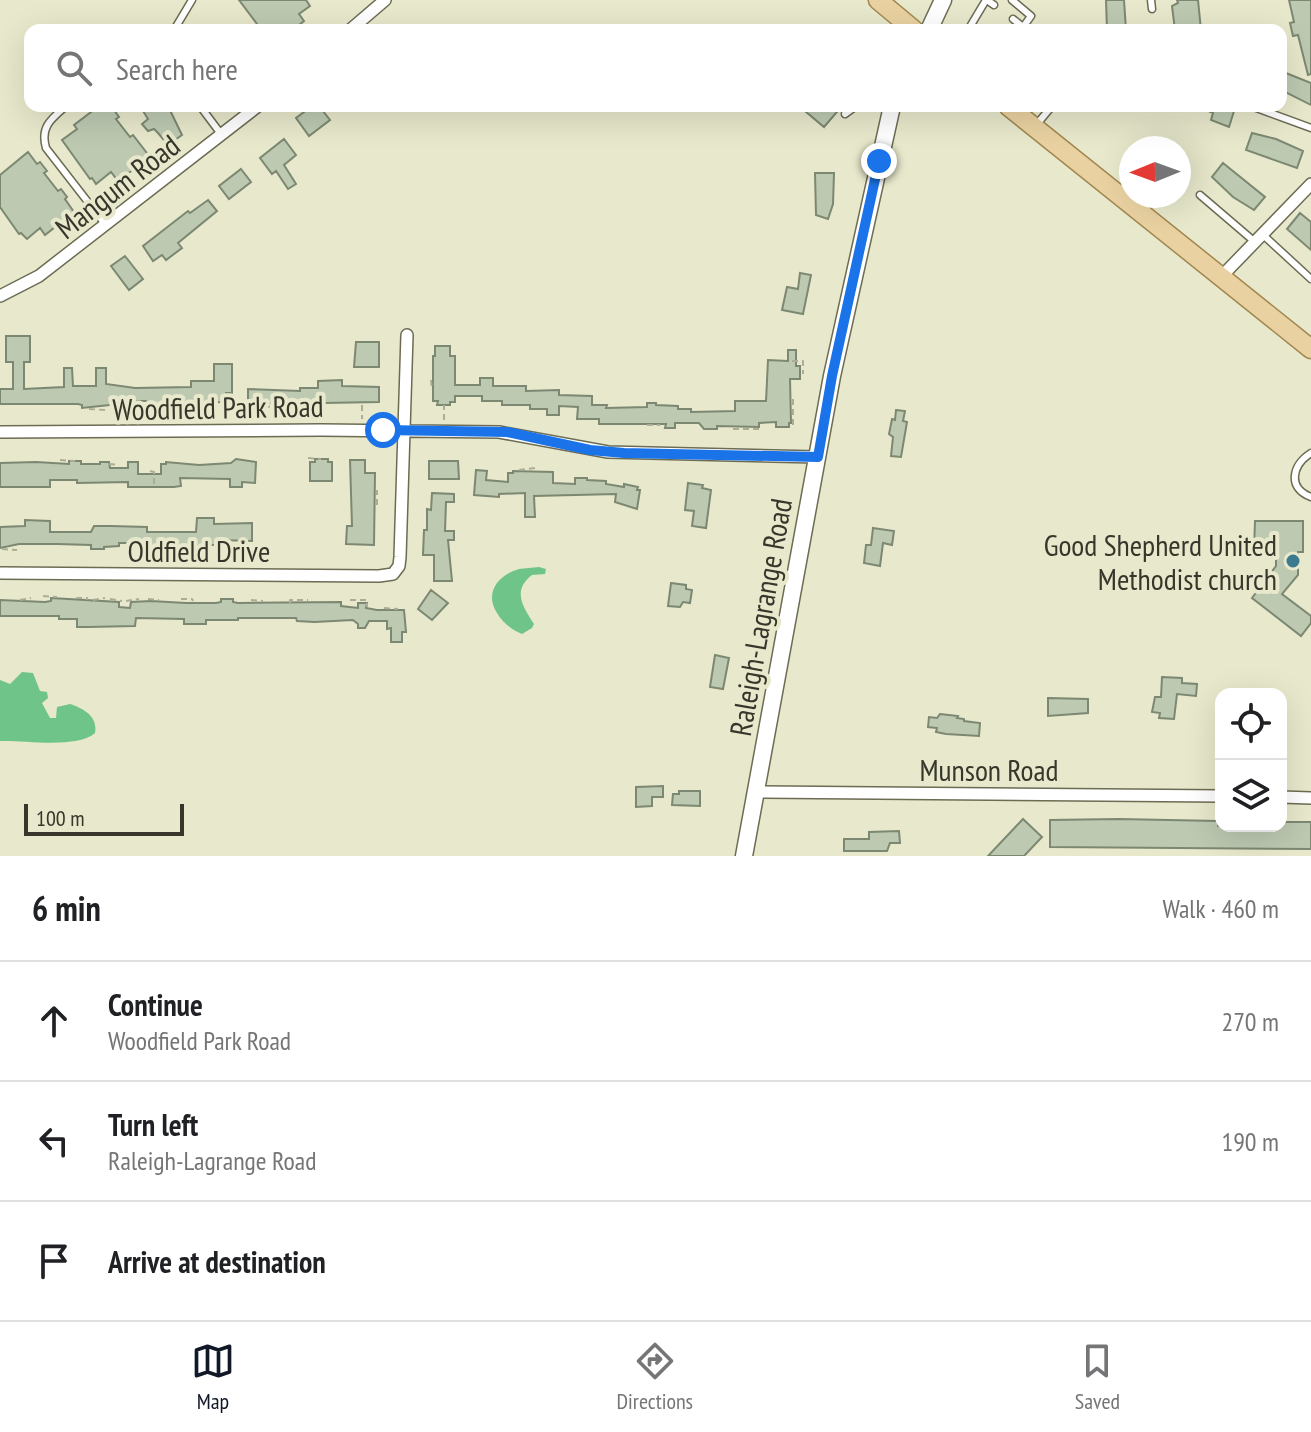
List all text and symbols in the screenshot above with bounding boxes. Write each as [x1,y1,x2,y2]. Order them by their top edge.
search box [24,24,1287,112]
icon: search [52,46,96,90]
text: Search here [116,49,238,88]
street label: Mangum Road [47,125,187,247]
north arrow [1119,136,1191,208]
route end [861,143,897,179]
street label: Woodfield Park Road [112,386,324,428]
route start [365,412,401,448]
street label: Raleigh-Lagrange Road [720,495,800,739]
place label: Good Shepherd United Methodist church [1044,525,1277,598]
street label: Oldfield Drive [128,531,270,570]
marker: Good Shepherd United Methodist church [1284,552,1302,570]
map controls [1215,688,1287,832]
button: locate [1215,688,1287,760]
street label: Munson Road [919,750,1059,789]
button: layers [1215,760,1287,832]
scale bar [24,800,184,836]
text: 100 m [36,804,85,832]
text: 6 min [32,886,101,930]
text: Walk · 460 m [1162,892,1279,925]
text: Continue [108,985,203,1024]
icon: ahead [32,999,76,1043]
text: 270 m [1221,1005,1279,1038]
text: Woodfield Park Road [108,1024,291,1057]
text: Turn left [108,1105,198,1144]
icon: left [32,1119,76,1163]
text: 190 m [1221,1125,1279,1158]
text: Raleigh-Lagrange Road [108,1144,316,1177]
icon: arrive [32,1239,76,1283]
text: Arrive at destination [108,1242,326,1281]
tab: Map [191,1339,235,1415]
tab: Directions [617,1339,693,1415]
tab: Saved [1075,1339,1120,1415]

